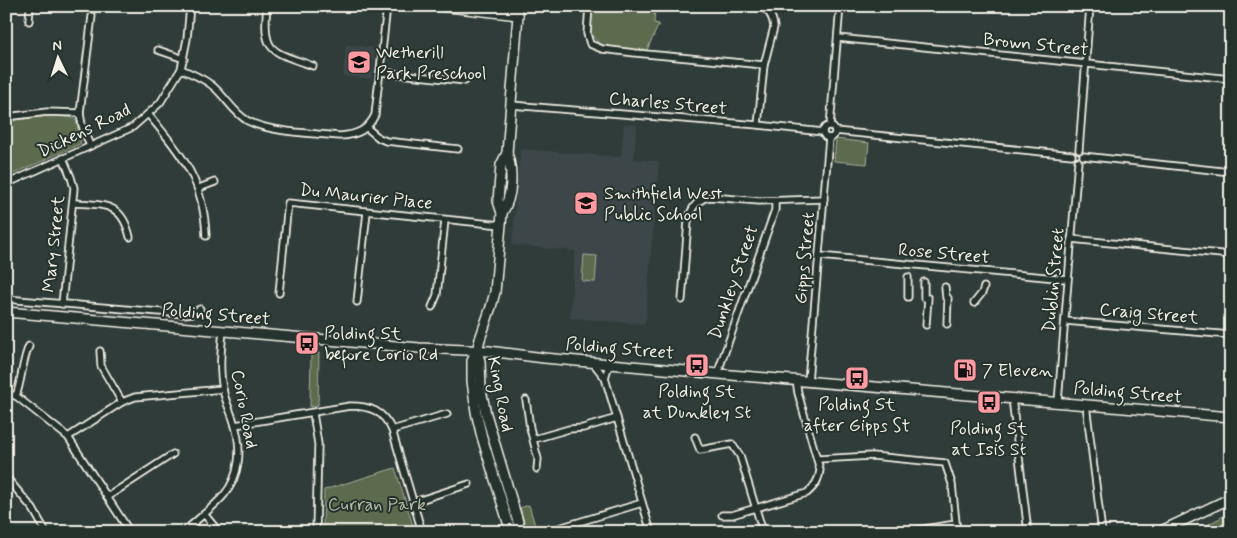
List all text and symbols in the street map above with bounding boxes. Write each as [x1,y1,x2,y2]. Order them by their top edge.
street label: Brown Street [982,28,1090,62]
north arrow [32,32,82,82]
text: N [52,37,62,55]
place label: Wetherill Park Preschool [376,41,486,86]
school or university icon: Wetherill Park Preschool [346,49,372,75]
street label: Charles Street [608,87,728,121]
street label: Dickens Road [34,98,135,164]
street label: Du Maurier Place [298,178,434,216]
place label: Smithfield West Public School [604,182,723,227]
school or university icon: Smithfield West Public School [573,190,599,216]
street label: Mary Street [37,194,71,294]
street label: Gipps Street [789,211,821,305]
street label: Dunkley Street [703,222,765,343]
street label: Dublin Street [1037,227,1071,333]
street label: Rose Street [897,238,991,270]
street label: Polding Street [160,298,271,334]
street label: Craig Street [1098,298,1200,331]
place label: Polding St before Corio Rd [324,322,438,369]
bus stop icon: Polding St before Corio Rd [294,330,320,356]
street label: Polding Street [564,332,675,368]
bus stop icon: Polding St at Dunkley St [684,352,710,378]
street label: King Road [480,354,519,434]
fuel station icon: 7 Eleven [952,357,978,383]
place label: 7 Eleven [982,359,1053,383]
bus stop icon: Polding St after Gipps St [844,365,870,391]
street label: Corio Road [225,368,263,451]
street label: Polding Street [1072,376,1183,412]
place label: Polding St at Dunkley St [643,380,751,425]
bus stop icon: Polding St at Isis St [976,389,1002,415]
place label: Polding St after Gipps St [804,393,910,438]
place label: Polding St at Isis St [950,417,1028,462]
park label: Curran Park [328,493,426,517]

